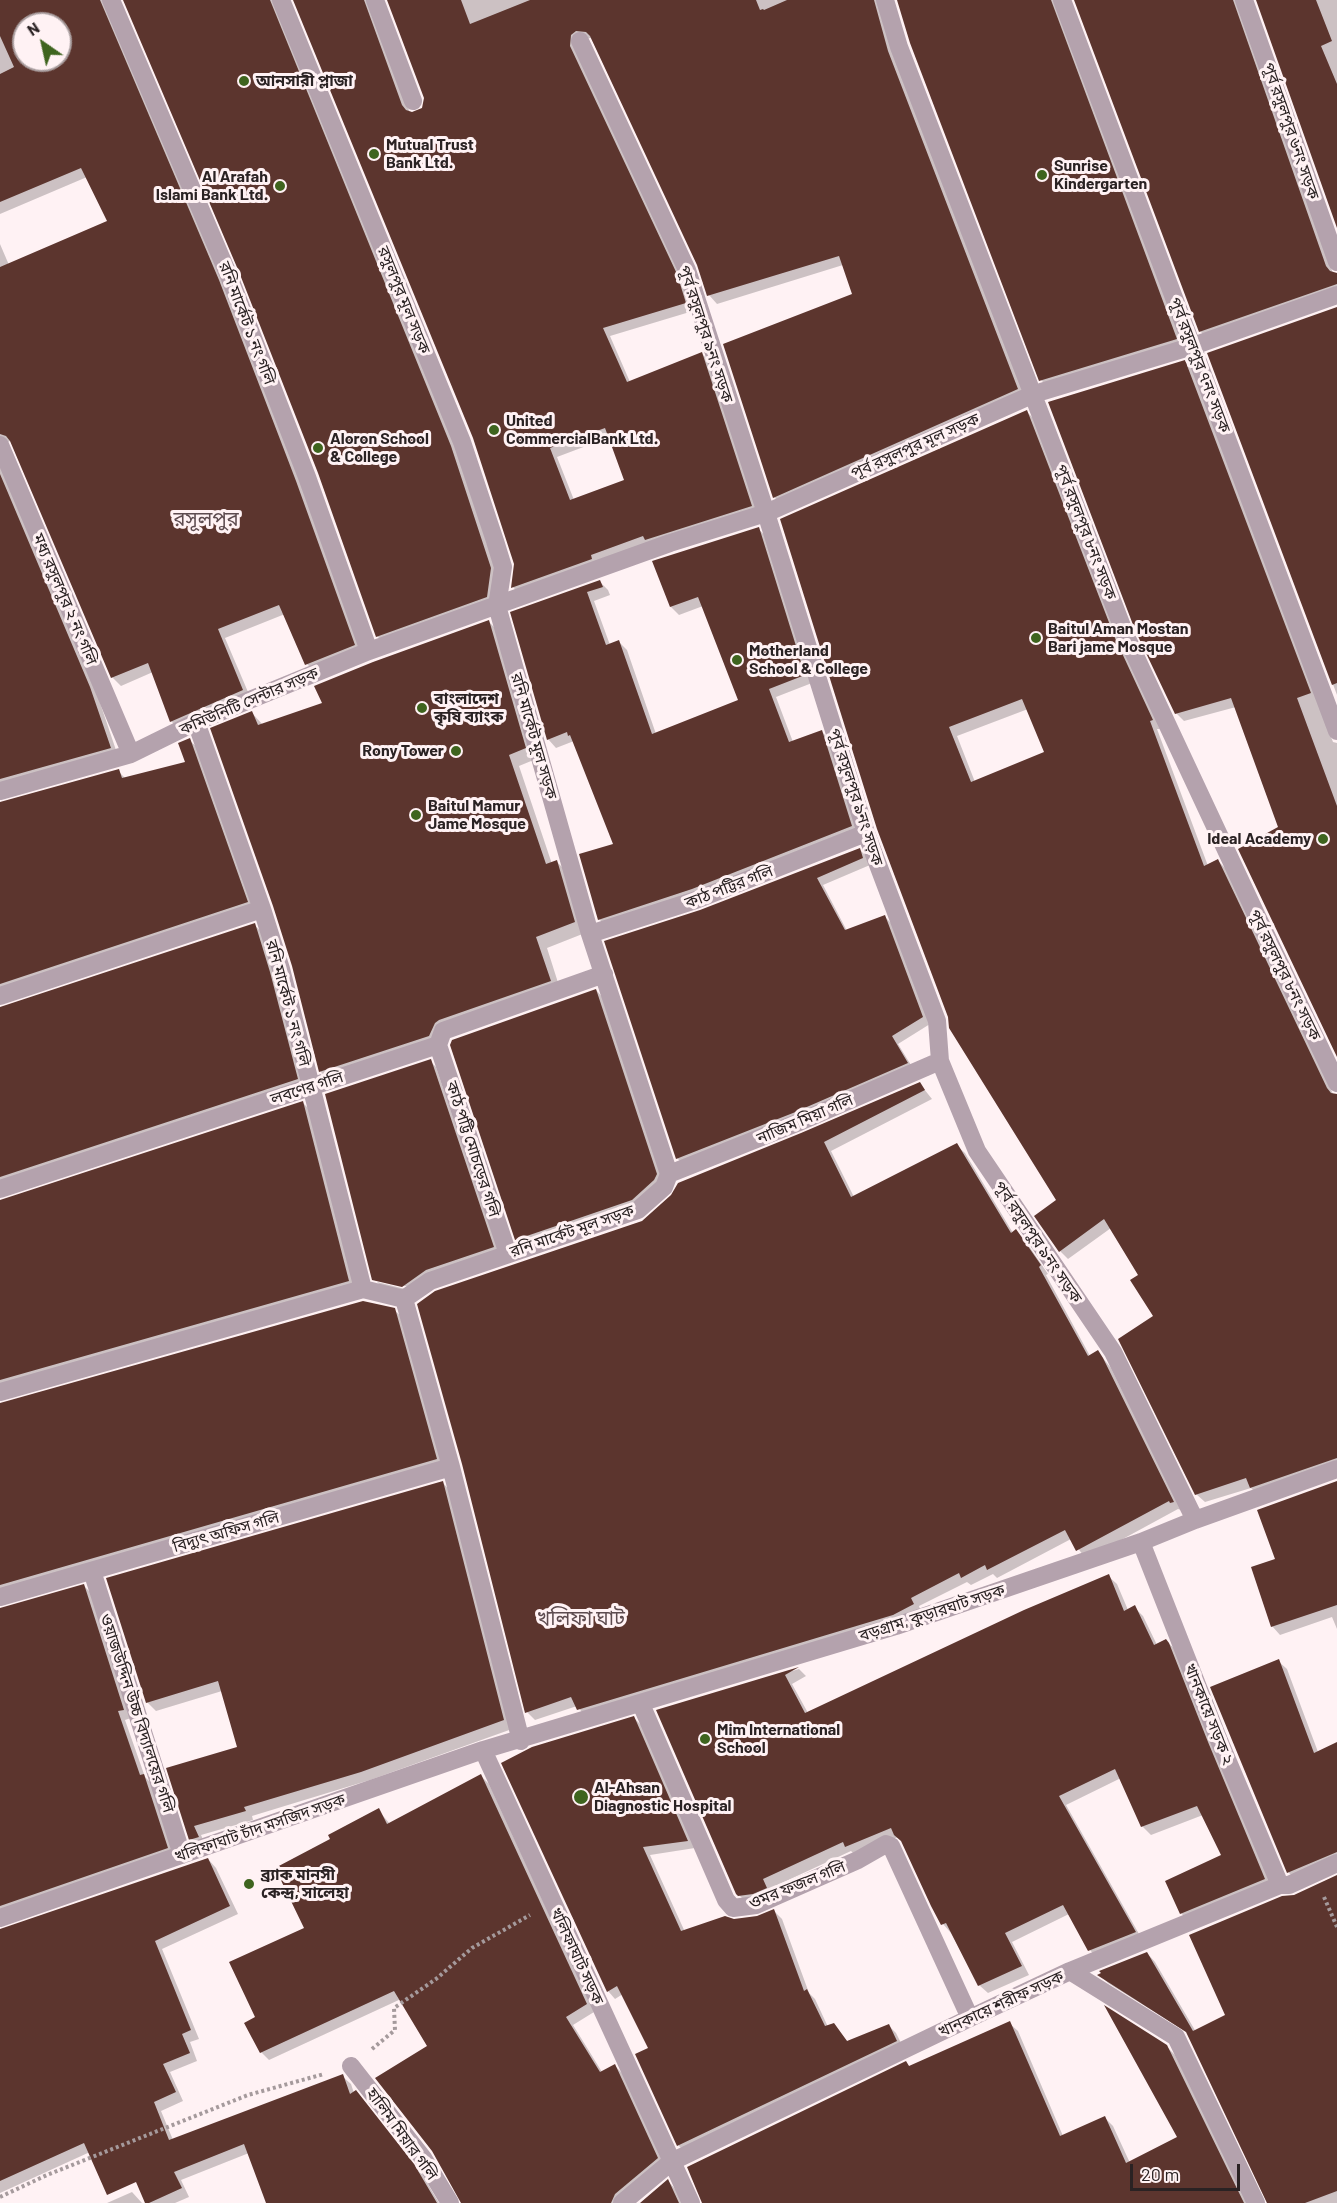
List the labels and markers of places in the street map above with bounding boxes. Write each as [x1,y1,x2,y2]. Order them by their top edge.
place label: আনসারী প্লাজা [256,71,353,91]
marker: আনসারী প্লাজা [237,74,251,88]
place label: Mutual Trust Bank Ltd. [386,135,474,173]
marker: Mutual Trust Bank Ltd. [367,147,381,161]
place label: Sunrise Kindergarten [1054,156,1147,194]
place label: Al Arafah Islami Bank Ltd. [156,167,268,205]
marker: Sunrise Kindergarten [1035,168,1049,182]
marker: Al Arafah Islami Bank Ltd. [273,179,287,193]
place label: United CommercialBank Ltd. [506,411,658,449]
marker: United CommercialBank Ltd. [487,423,501,437]
place label: Aloron School & College [330,429,429,467]
marker: Aloron School & College [311,441,325,455]
place label: Baitul Aman Mostan Bari jame Mosque [1048,619,1188,657]
marker: Baitul Aman Mostan Bari jame Mosque [1029,631,1043,645]
place label: Motherland School & College [749,641,868,679]
marker: Motherland School & College [730,653,744,667]
place label: বাংলাদেশ কৃষি ব্যাংক [434,689,503,727]
marker: বাংলাদেশ কৃষি ব্যাংক [415,701,429,715]
place label: Rony Tower [362,741,444,761]
marker: Rony Tower [449,744,463,758]
place label: Baitul Mamur Jame Mosque [428,796,526,834]
marker: Baitul Mamur Jame Mosque [409,808,423,822]
place label: Ideal Academy [1207,829,1311,849]
marker: Ideal Academy [1316,832,1330,846]
place label: Mim International School [717,1720,840,1758]
marker: Mim International School [698,1732,712,1746]
place label: Al-Ahsan Diagnostic Hospital [594,1778,731,1816]
marker: Al-Ahsan Diagnostic Hospital [572,1788,590,1806]
place label: ব্র্যাক মানসী কেন্দ্র, সালেহা [261,1865,349,1903]
marker: ব্র্যাক মানসী কেন্দ্র, সালেহা [242,1877,256,1891]

